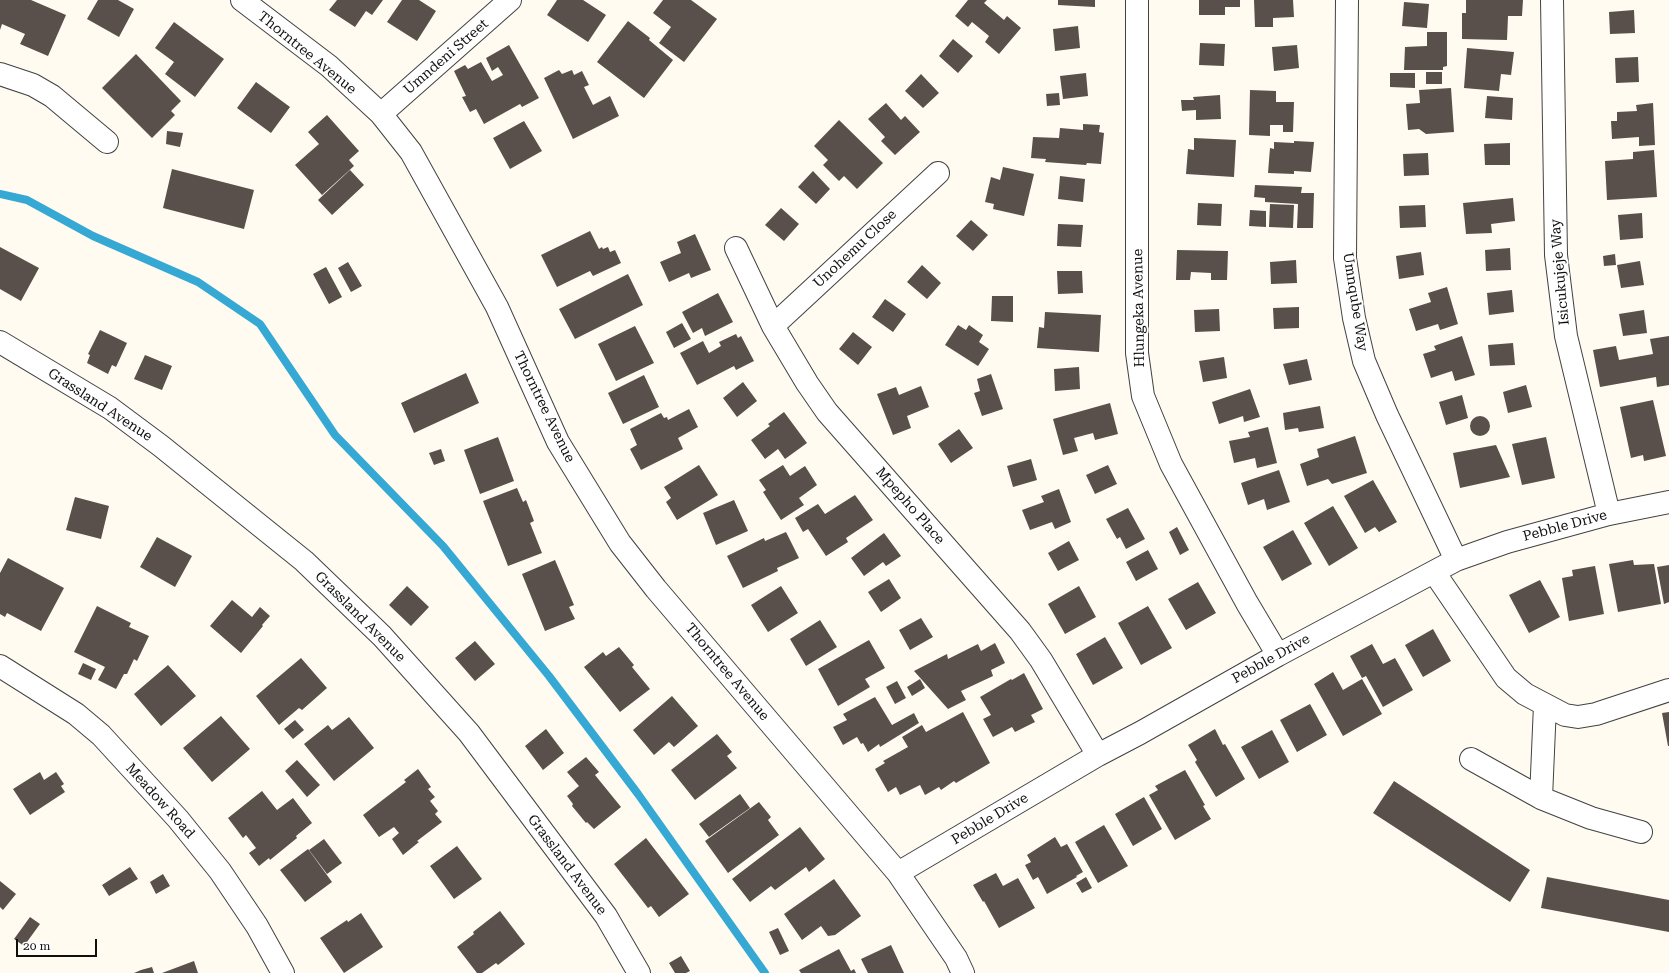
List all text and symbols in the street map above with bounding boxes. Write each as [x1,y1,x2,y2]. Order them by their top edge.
street label: Thorntree Avenue [254,8,360,98]
street label: Umndeni Street [400,16,492,98]
street label: Unohemu Close [810,206,900,292]
street label: Isicukujeje Way [1547,218,1573,326]
street label: Hlungeka Avenue [1130,249,1148,367]
street label: Umnqube Way [1339,251,1371,353]
street label: Thorntree Avenue [510,349,578,465]
street label: Grassland Avenue [45,365,155,445]
street label: Mpepho Place [872,464,948,548]
street label: Pebble Drive [1521,507,1609,545]
street label: Grassland Avenue [311,568,409,666]
street label: Thorntree Avenue [681,620,773,724]
street label: Pebble Drive [1229,631,1313,687]
street label: Meadow Road [122,760,198,842]
street label: Pebble Drive [949,790,1031,848]
street label: Grassland Avenue [524,812,610,918]
scale bar [18,931,99,957]
text: 20 m [23,939,50,953]

